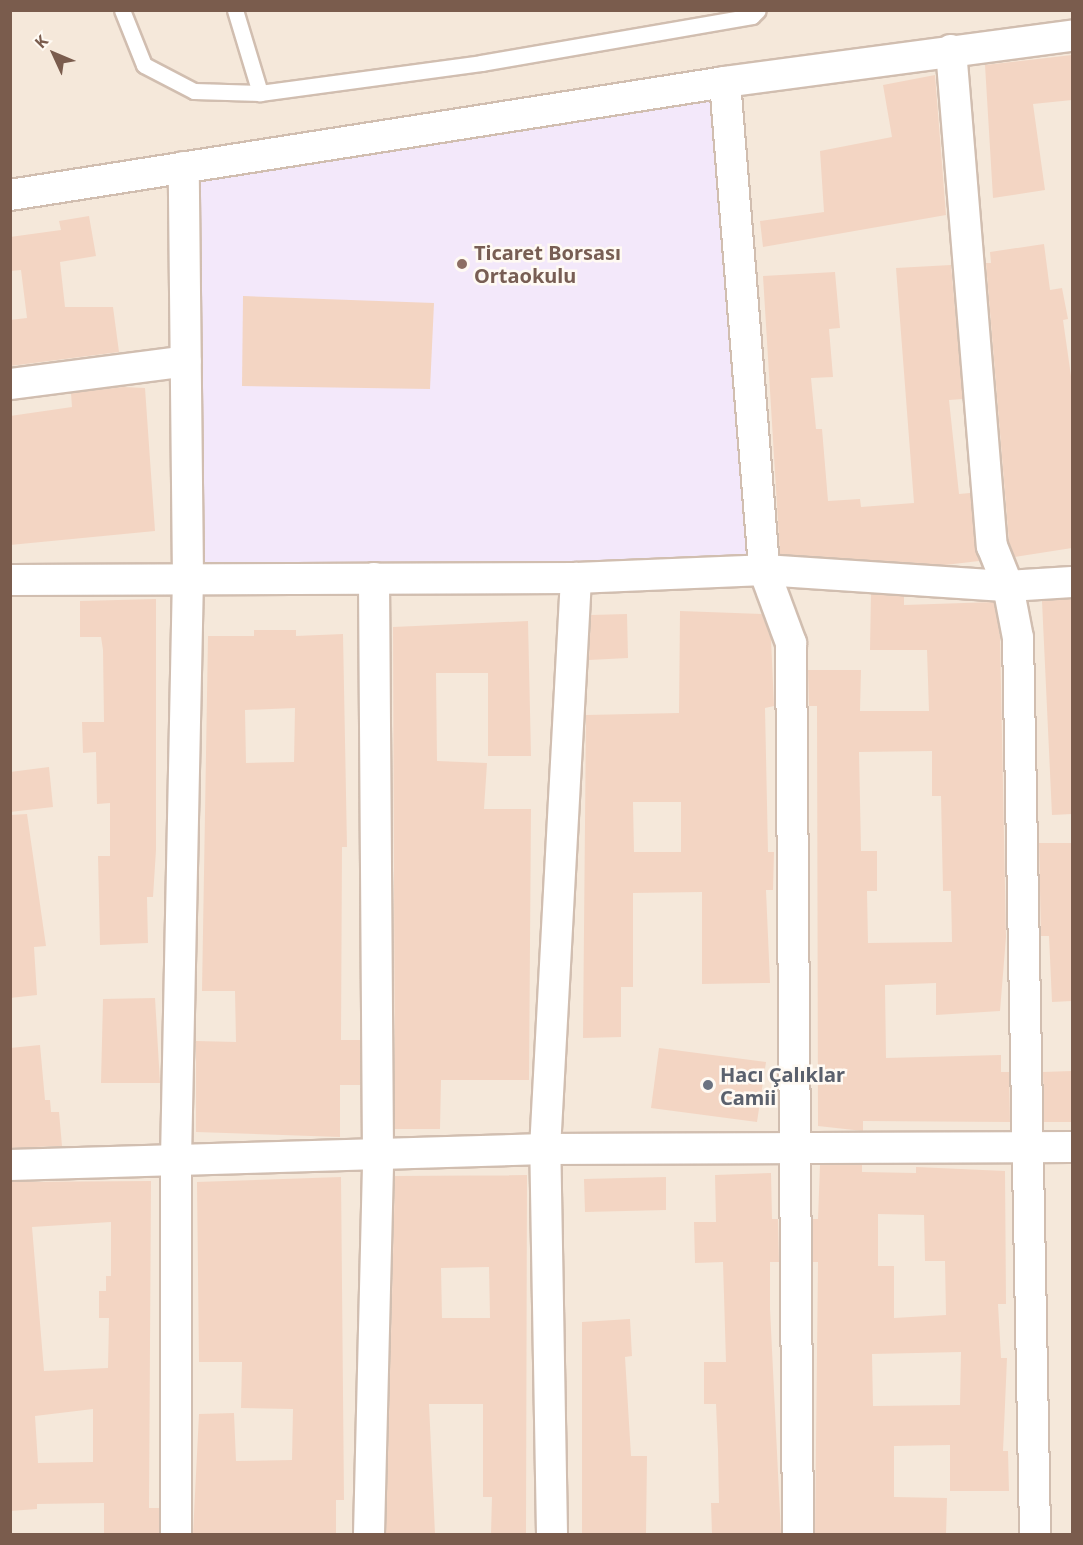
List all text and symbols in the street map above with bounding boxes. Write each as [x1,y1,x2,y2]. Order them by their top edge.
north arrow [24,24,84,84]
text: K [29,30,53,53]
place label: Ticaret Borsası Ortaokulu [474,240,621,287]
marker: Ticaret Borsası Ortaokulu [455,257,469,271]
place label: Hacı Çalıklar Camii [720,1062,845,1109]
marker: Hacı Çalıklar Camii [701,1078,715,1092]

